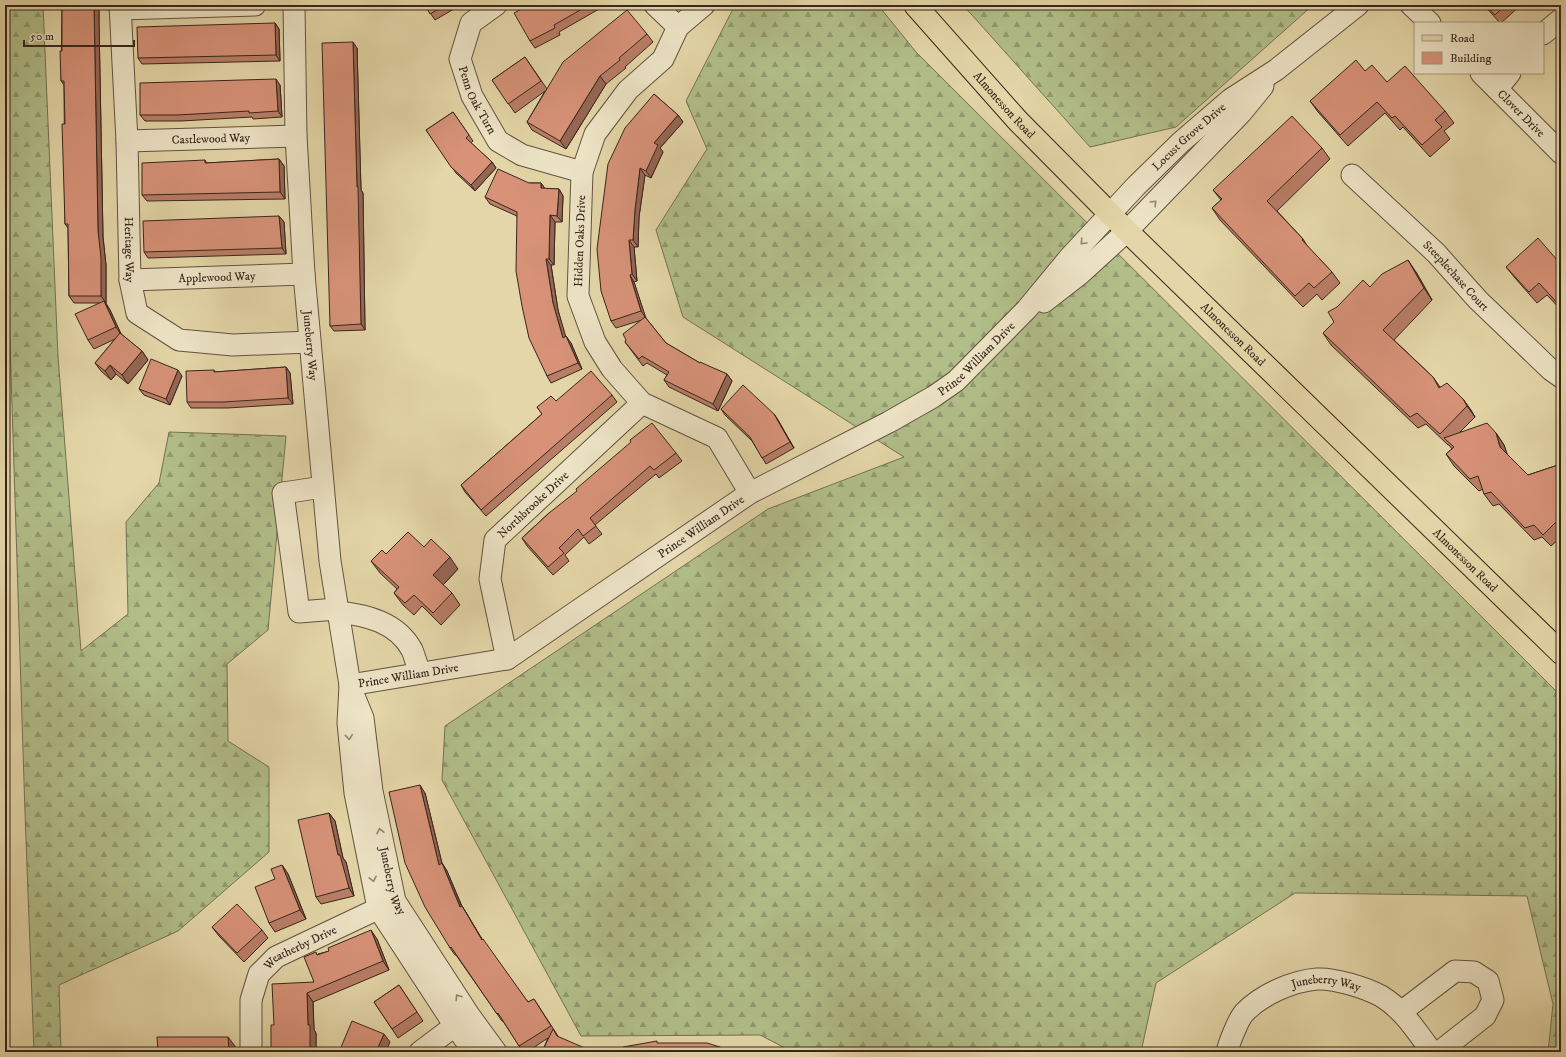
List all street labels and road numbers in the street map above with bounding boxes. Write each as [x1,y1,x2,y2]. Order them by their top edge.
street label: Penn Oak Turn [455,64,500,137]
street label: Almonesson Road [970,68,1038,141]
street label: Clover Drive [1494,86,1548,140]
street label: Locust Grove Drive [1149,99,1229,174]
street label: Castlewood Way [172,130,251,147]
street label: Hidden Oaks Drive [571,195,589,287]
street label: Heritage Way [121,217,138,283]
street label: Steeplechase Court [1420,237,1492,314]
street label: Applewood Way [178,268,256,286]
street label: Almonesson Road [1197,299,1269,369]
street label: Juneberry Way [300,309,321,381]
street label: Prince William Drive [935,318,1018,399]
street label: Northbrooke Drive [494,468,572,541]
street label: Prince William Drive [655,492,747,561]
street label: Almonesson Road [1430,525,1501,595]
street label: Prince William Drive [357,660,459,691]
street label: Juneberry Way [376,844,410,918]
street label: Weatherby Drive [260,922,339,973]
street label: Juneberry Way [1288,971,1363,995]

